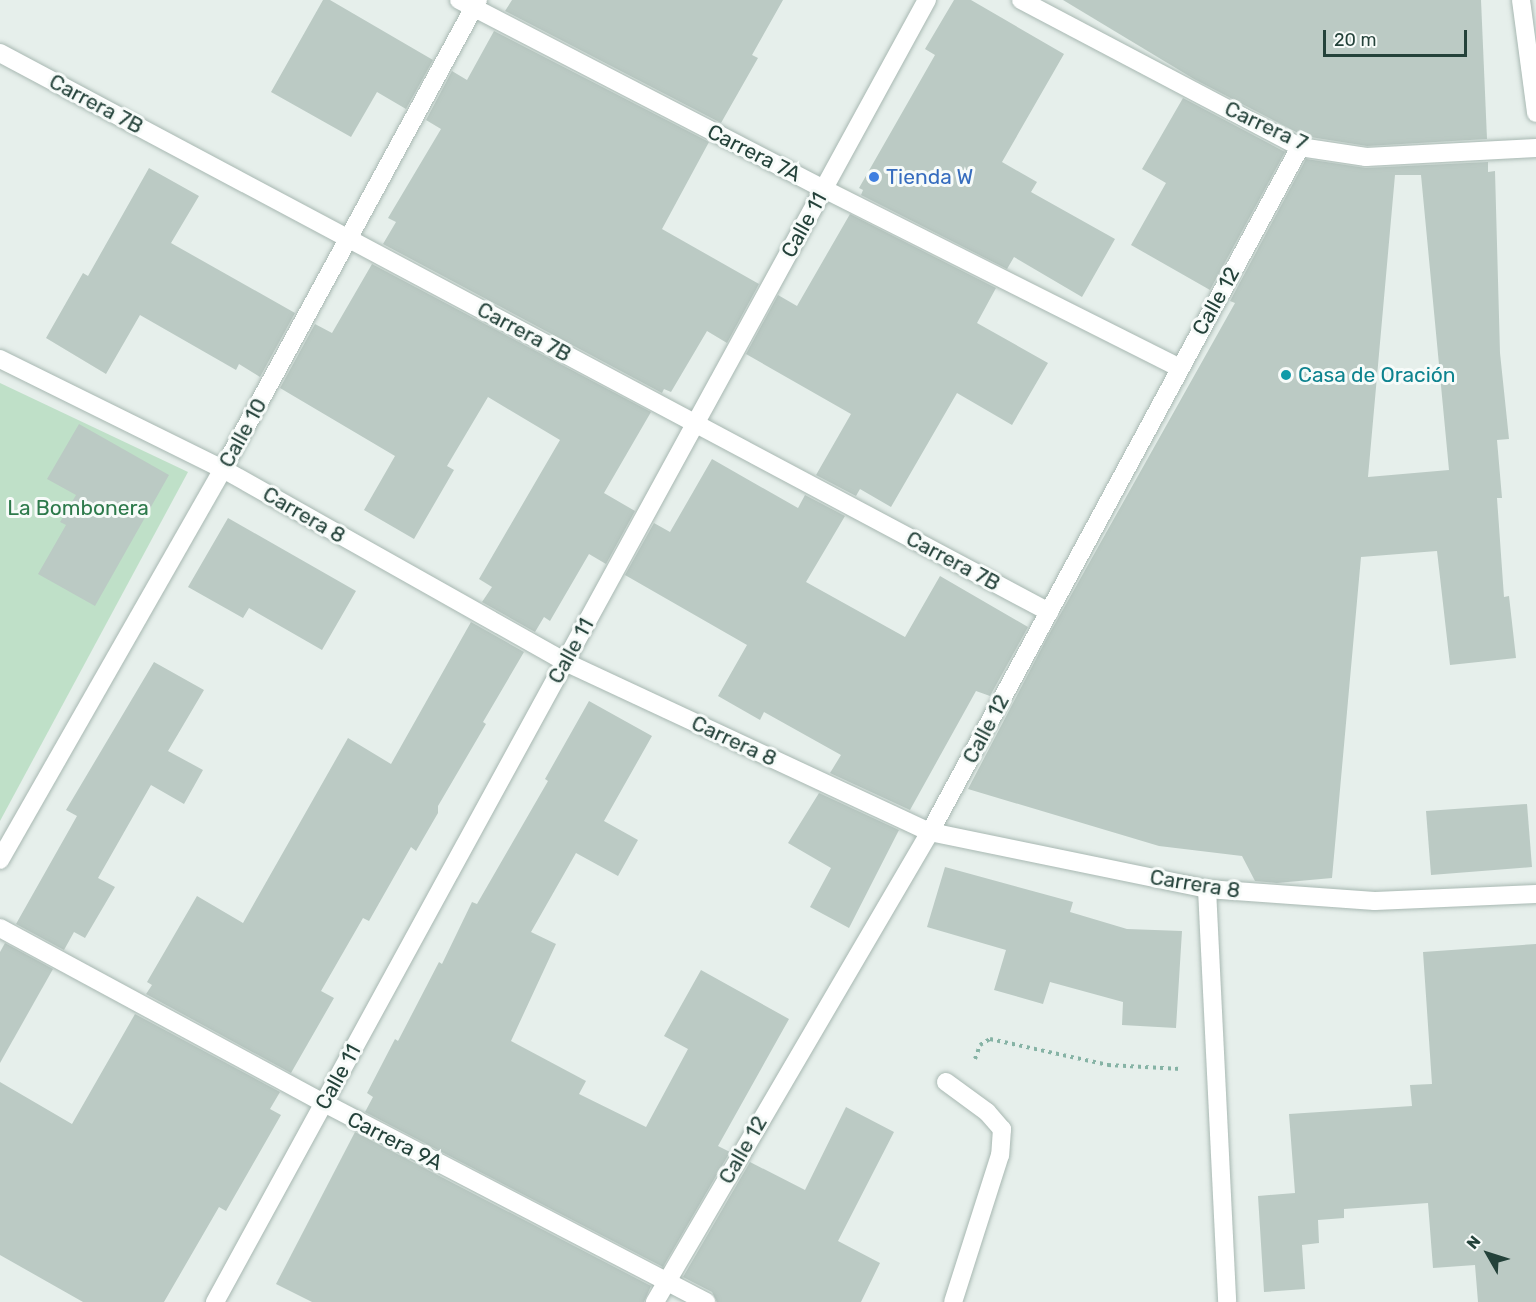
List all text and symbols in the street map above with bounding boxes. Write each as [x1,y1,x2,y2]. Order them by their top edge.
scale bar [1326,18,1470,56]
text: 20 m [1334,29,1376,51]
street label: Carrera 7B [45,69,147,139]
street label: Carrera 7 [1221,96,1311,156]
street label: Carrera 7A [703,119,805,187]
place label: Tienda W [886,164,974,190]
marker: Tienda W [867,170,881,184]
street label: Calle 11 [776,188,832,262]
street label: Calle 12 [1187,263,1245,339]
street label: Carrera 7B [473,297,575,367]
place label: Casa de Oración [1298,362,1455,388]
marker: Casa de Oración [1279,368,1293,382]
street label: Calle 10 [214,394,272,472]
street label: Carrera 8 [258,481,350,549]
park label: La Bombonera [7,495,149,521]
street label: Carrera 7B [902,526,1004,596]
street label: Calle 11 [543,614,599,688]
street label: Calle 12 [958,690,1014,768]
street label: Carrera 8 [687,710,781,772]
street label: Carrera 8 [1148,864,1242,904]
street label: Calle 11 [310,1040,366,1114]
street label: Carrera 9A [343,1106,447,1176]
street label: Calle 12 [714,1112,772,1188]
north arrow [1458,1224,1518,1284]
text: N [1463,1232,1485,1253]

